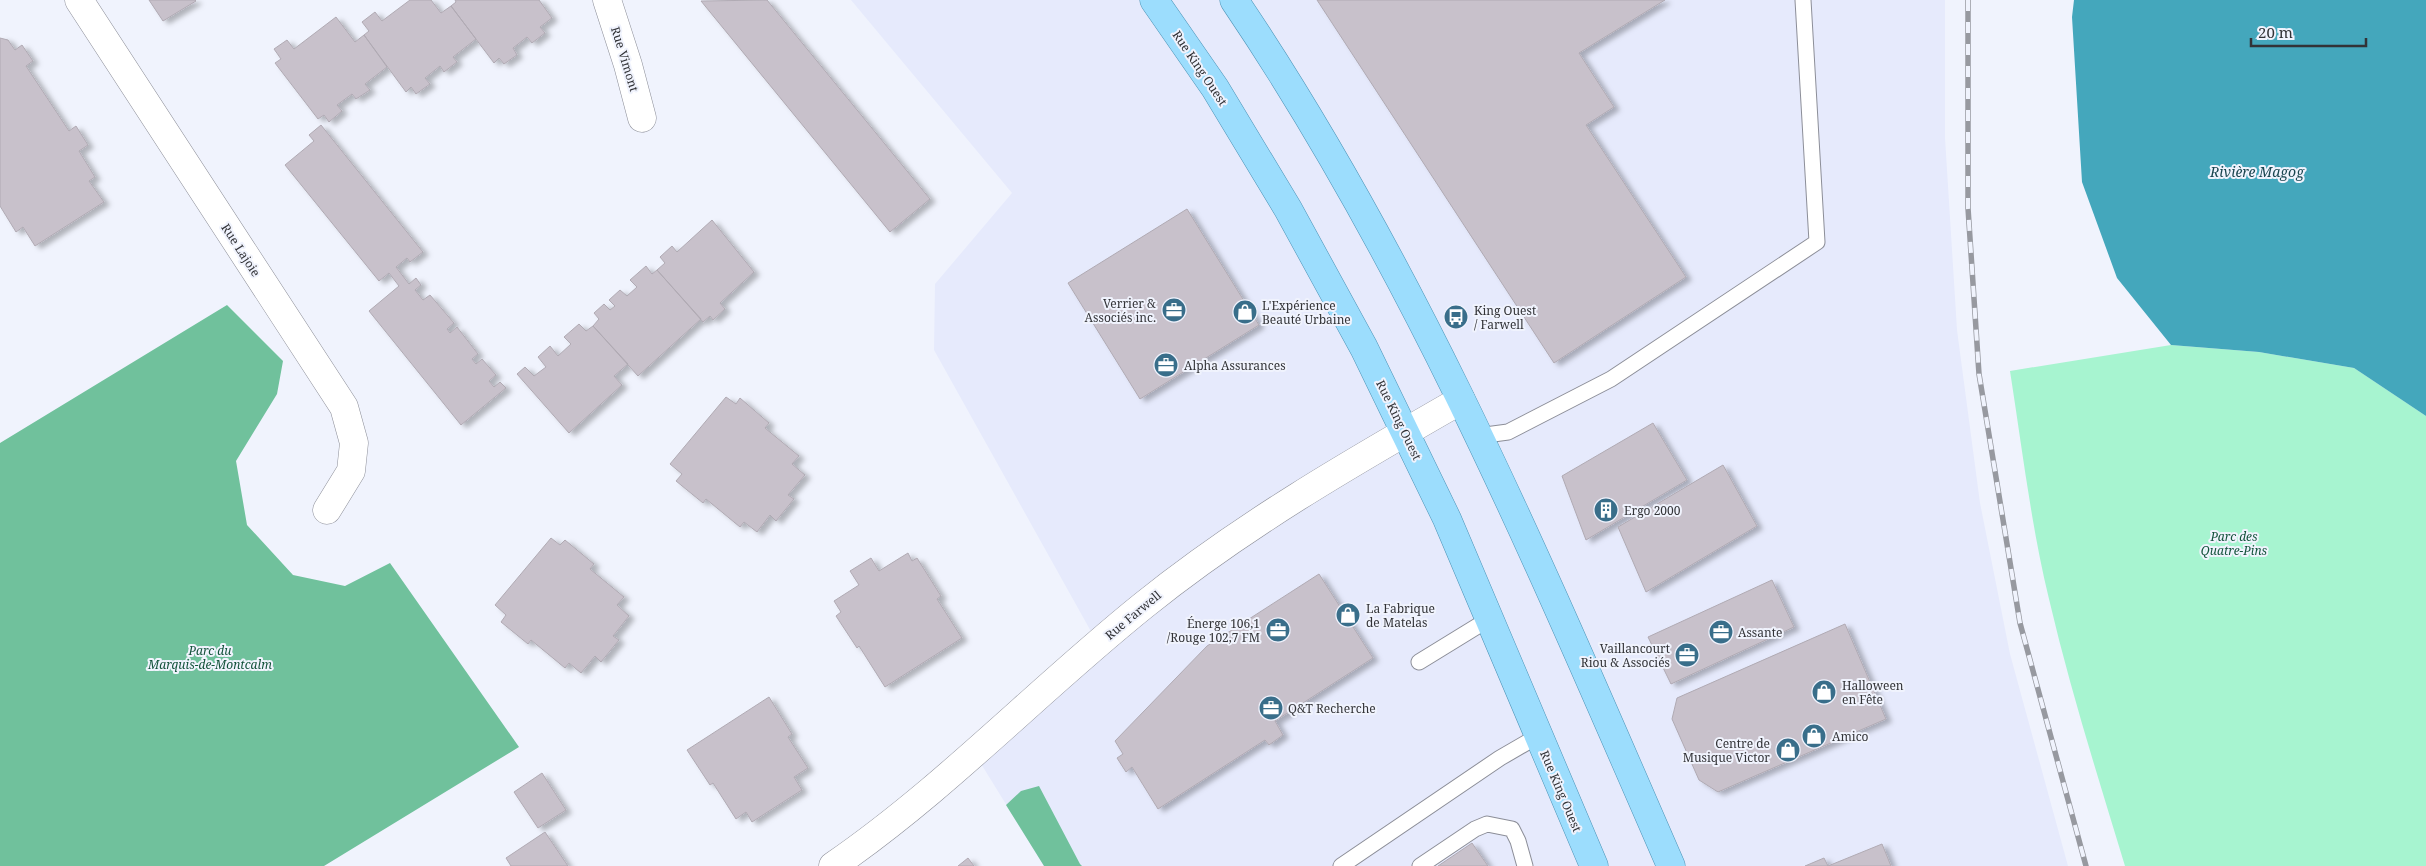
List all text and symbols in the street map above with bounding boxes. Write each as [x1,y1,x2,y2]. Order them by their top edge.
scale bar [2251,15,2366,47]
text: 20 m [2258,22,2293,42]
street label: Rue Vimont [607,24,643,94]
street label: Rue King Ouest [1169,27,1231,109]
water label: Rivière Magog [2209,162,2305,181]
street label: Rue Lajoie [218,220,264,280]
place label: Verrier & Associés inc. [1085,295,1156,326]
office icon: Verrier & Associés inc. [1161,297,1187,323]
place label: L'Expérience Beauté Urbaine [1262,297,1351,328]
shop icon: L'Expérience Beauté Urbaine [1232,299,1258,325]
place label: King Ouest / Farwell [1474,302,1536,333]
bus stop icon: King Ouest / Farwell [1443,304,1469,330]
office icon: Alpha Assurances [1153,352,1179,378]
place label: Alpha Assurances [1184,357,1286,374]
street label: Rue King Ouest [1372,377,1426,463]
building icon: Ergo 2000 [1593,497,1619,523]
place label: Ergo 2000 [1624,502,1681,519]
park label: Parc des Quatre-Pins [2201,528,2268,559]
street label: Rue Farwell [1101,586,1165,643]
place label: La Fabrique de Matelas [1366,600,1435,631]
shop icon: La Fabrique de Matelas [1335,602,1361,628]
place label: Énerge 106,1 /Rouge 102,7 FM [1167,615,1260,646]
office icon: Énerge 106,1 /Rouge 102,7 FM [1265,617,1291,643]
office icon: Assante [1708,619,1734,645]
place label: Assante [1738,624,1782,641]
place label: Vaillancourt Riou & Associés [1581,640,1670,671]
park label: Parc du Marquis-de-Montcalm [147,642,272,673]
office icon: Vaillancourt Riou & Associés [1674,642,1700,668]
place label: Halloween en Fête [1842,677,1904,708]
shop icon: Halloween en Fête [1811,679,1837,705]
office icon: Q&T Recherche [1258,695,1284,721]
place label: Q&T Recherche [1288,700,1376,717]
shop icon: Amico [1801,723,1827,749]
place label: Amico [1832,728,1869,745]
place label: Centre de Musique Victor [1683,735,1770,766]
shop icon: Centre de Musique Victor [1775,737,1801,763]
street label: Rue King Ouest [1536,748,1586,834]

